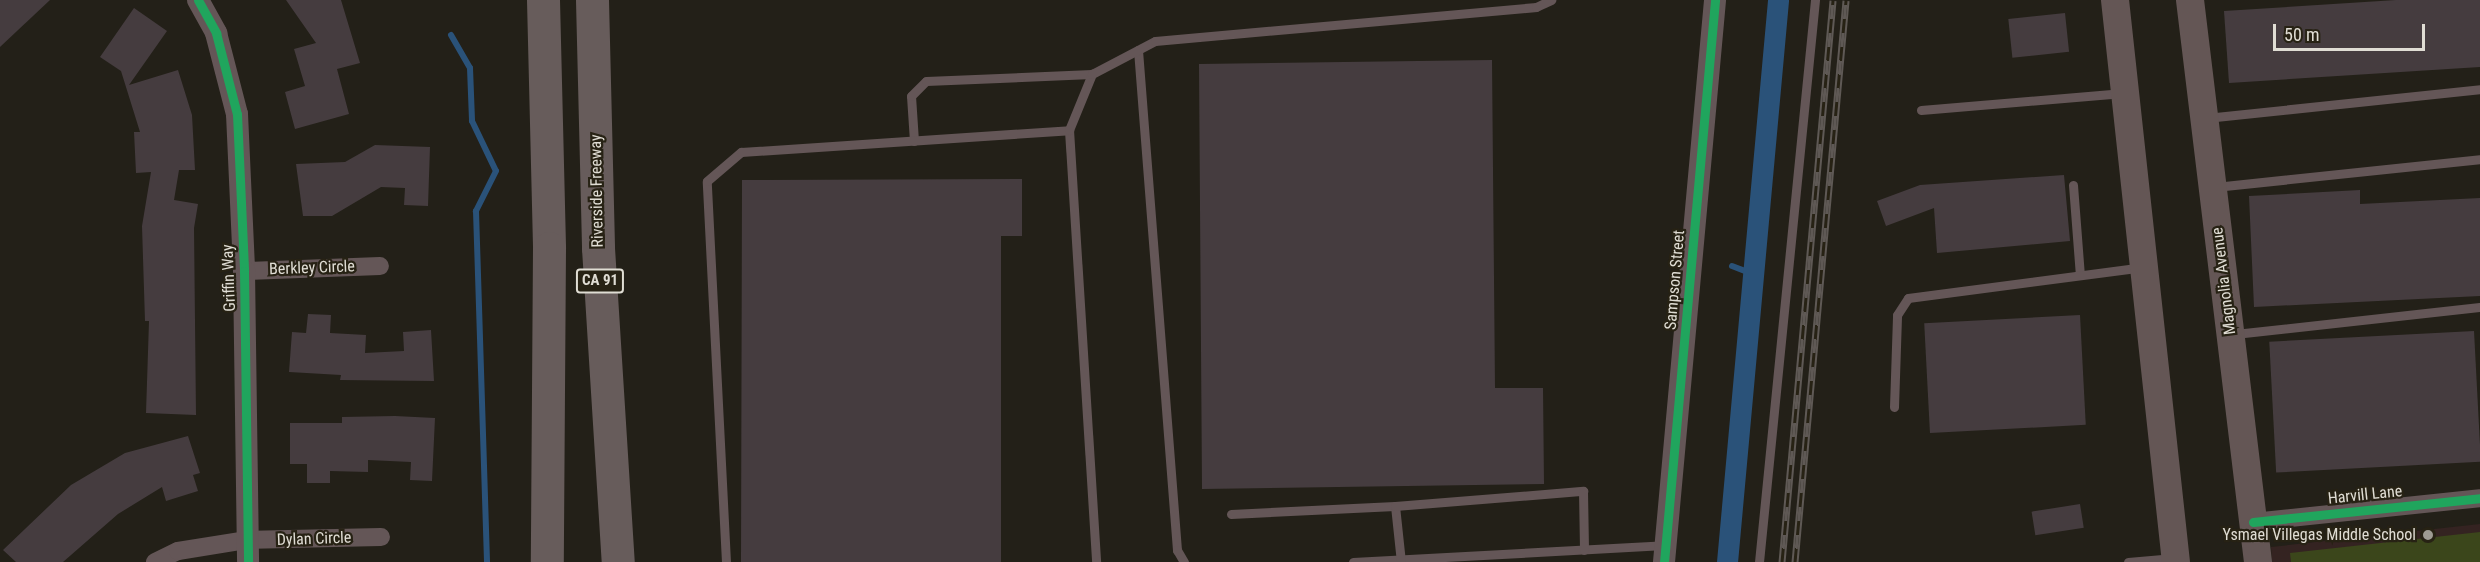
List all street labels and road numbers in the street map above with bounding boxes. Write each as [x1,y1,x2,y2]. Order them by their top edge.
street label: Riverside Freeway [586,134,608,248]
street label: Magnolia Avenue [2208,226,2240,336]
street label: Sampson Street [1661,229,1689,331]
street label: Griffin Way [218,244,240,312]
street label: Berkley Circle [269,257,355,279]
road number: CA 91 [574,269,626,293]
street label: Harvill Lane [2327,482,2403,508]
street label: Dylan Circle [276,528,352,550]

